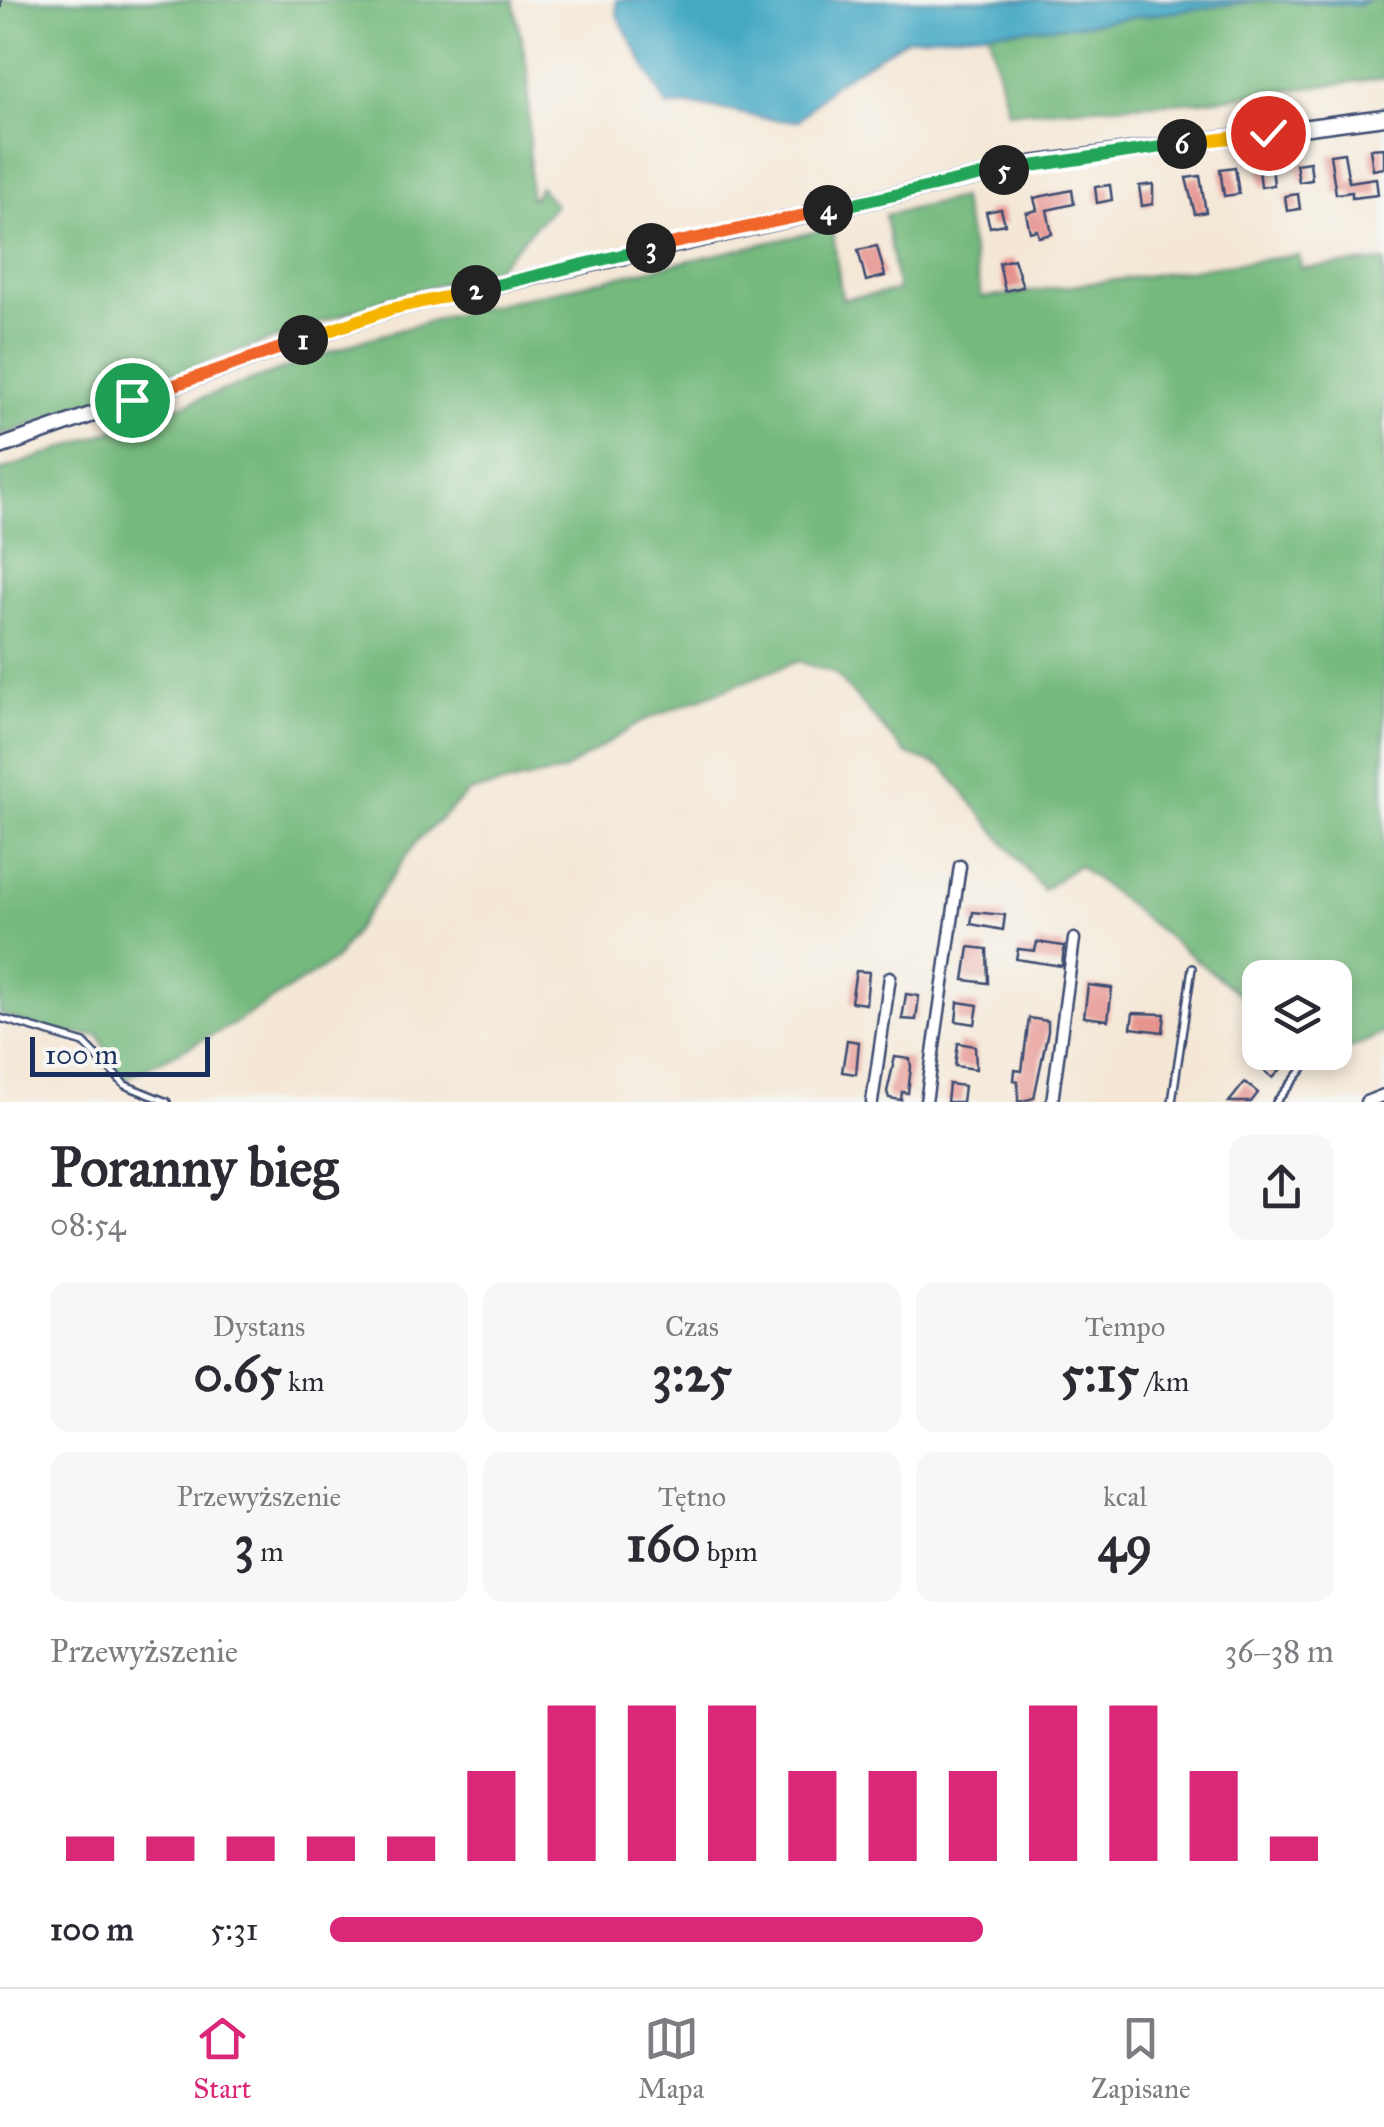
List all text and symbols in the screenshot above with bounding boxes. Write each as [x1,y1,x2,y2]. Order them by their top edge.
pin [1226,91,1311,176]
icon: check [1241,106,1296,161]
pin: 6 [1157,119,1207,169]
text: 6 [1175,126,1189,161]
pin: 5 [979,145,1029,195]
text: 5 [997,152,1011,187]
pin: 4 [803,185,853,235]
text: 4 [820,192,836,227]
pin: 3 [626,223,676,273]
text: 3 [645,230,657,265]
pin: 2 [451,265,501,315]
text: 2 [469,272,483,307]
pin: 1 [278,315,328,365]
text: 1 [297,322,309,357]
pin [90,358,175,443]
icon: arrive [105,373,160,428]
map controls [1242,960,1352,1070]
button: layers [1242,960,1352,1070]
scale bar [30,1032,210,1076]
text: 100 m [45,1037,118,1072]
text: Poranny bieg [50,1134,338,1201]
button: share [1229,1135,1334,1240]
text: 08:54 [50,1205,126,1244]
text: Dystans [213,1309,305,1344]
text: Czas [665,1309,719,1344]
text: Tempo [1085,1309,1165,1344]
text: 0.65 [194,1344,282,1405]
text: 3:25 [652,1344,732,1405]
text: 5:15 [1061,1344,1139,1405]
text: km [282,1364,324,1399]
text: /km [1139,1364,1189,1399]
text: Przewyższenie [177,1479,341,1514]
text: Tętno [658,1479,726,1514]
text: kcal [1103,1479,1147,1514]
text: 3 [234,1514,254,1575]
text: 160 [626,1514,701,1575]
text: 49 [1098,1514,1152,1575]
text: m [254,1534,284,1569]
text: bpm [701,1534,758,1569]
text: Przewyższenie [50,1632,238,1671]
text: 36–38 m [1224,1632,1334,1671]
text: 100 m [50,1910,134,1949]
text: 5:31 [210,1910,258,1949]
tab: Start [193,2011,251,2106]
tab: Mapa [638,2011,704,2106]
tab: Zapisane [1091,2011,1191,2106]

